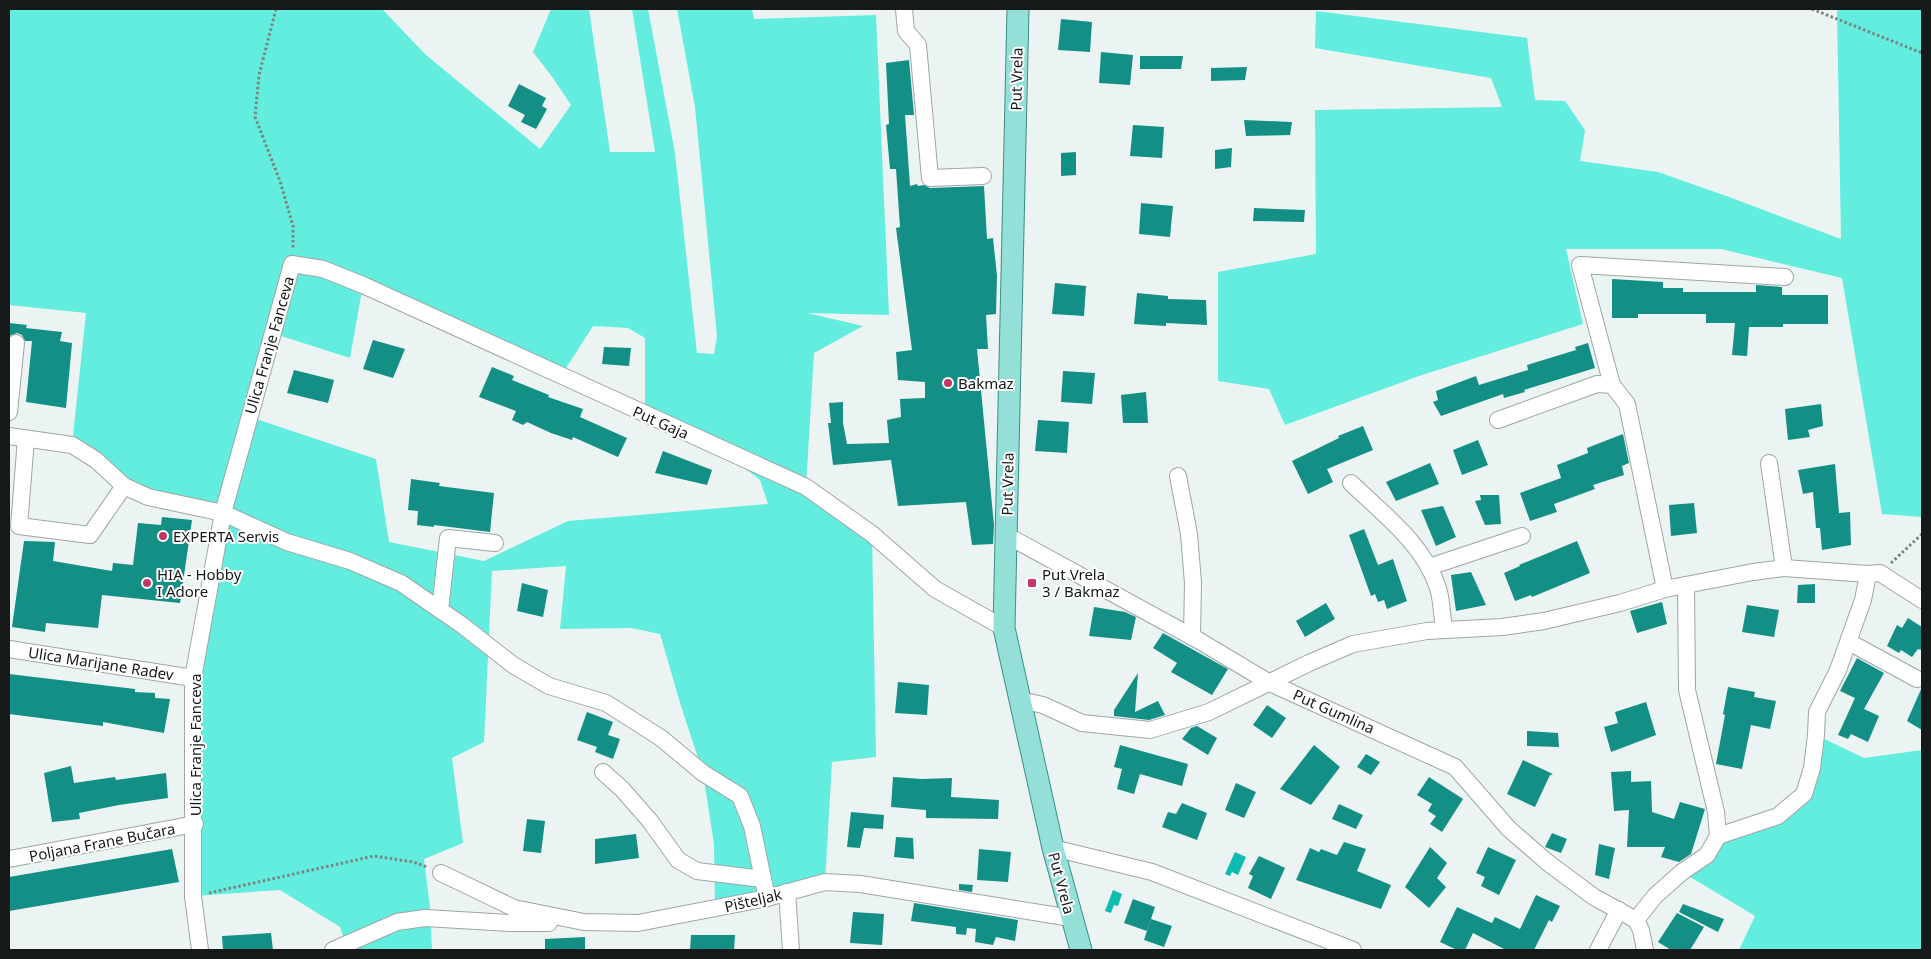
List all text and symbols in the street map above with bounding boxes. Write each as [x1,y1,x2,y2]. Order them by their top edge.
street label: Put Vrela [1005,47,1027,111]
street label: Ulica Franje Fanceva [240,274,298,416]
place label: Bakmaz [958,373,1014,393]
marker: Bakmaz [942,377,954,389]
street label: Put Gaja [630,401,692,443]
street label: Put Vrela [996,452,1018,516]
place label: EXPERTA Servis [173,526,279,546]
marker: EXPERTA Servis [157,530,169,542]
place label: HIA - Hobby I Adore [157,564,242,601]
place label: Put Vrela 3 / Bakmaz [1042,564,1120,601]
marker: HIA - Hobby I Adore [141,577,153,589]
marker: Put Vrela 3 / Bakmaz [1026,577,1038,589]
street label: Ulica Marijane Radev [27,642,176,684]
street label: Ulica Franje Fanceva [185,674,205,816]
street label: Put Gumlina [1290,684,1378,738]
street label: Poljana Frane Bučara [27,818,177,866]
street label: Put Vrela [1044,850,1080,916]
street label: Pišteljak [722,884,784,916]

